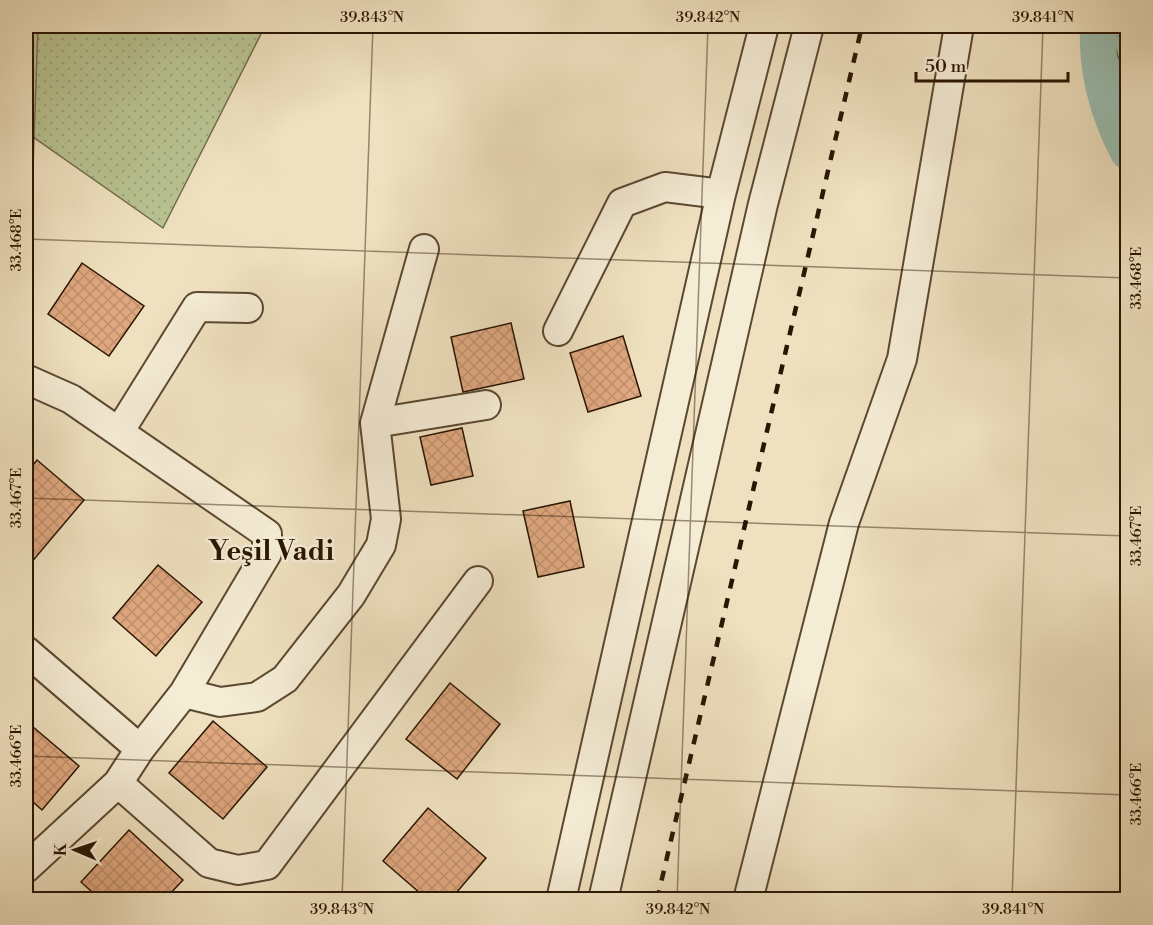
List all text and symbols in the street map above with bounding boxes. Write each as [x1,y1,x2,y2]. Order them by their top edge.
text: 39.843°N [340,8,404,27]
text: 39.842°N [676,8,740,27]
text: 39.841°N [1012,8,1074,27]
scale bar [916,45,1068,83]
text: 50 m [925,55,967,78]
text: 33.468°E [7,209,26,271]
text: 33.468°E [1127,247,1146,309]
text: 33.467°E [7,468,26,528]
text: 33.467°E [1127,506,1146,566]
district label: Yeşil Vadi [208,534,334,569]
text: 33.466°E [7,725,26,787]
text: 33.466°E [1127,763,1146,825]
north arrow [45,820,105,880]
text: K [51,842,71,856]
text: 39.843°N [310,900,374,919]
text: 39.842°N [646,900,710,919]
text: 39.841°N [982,900,1044,919]

